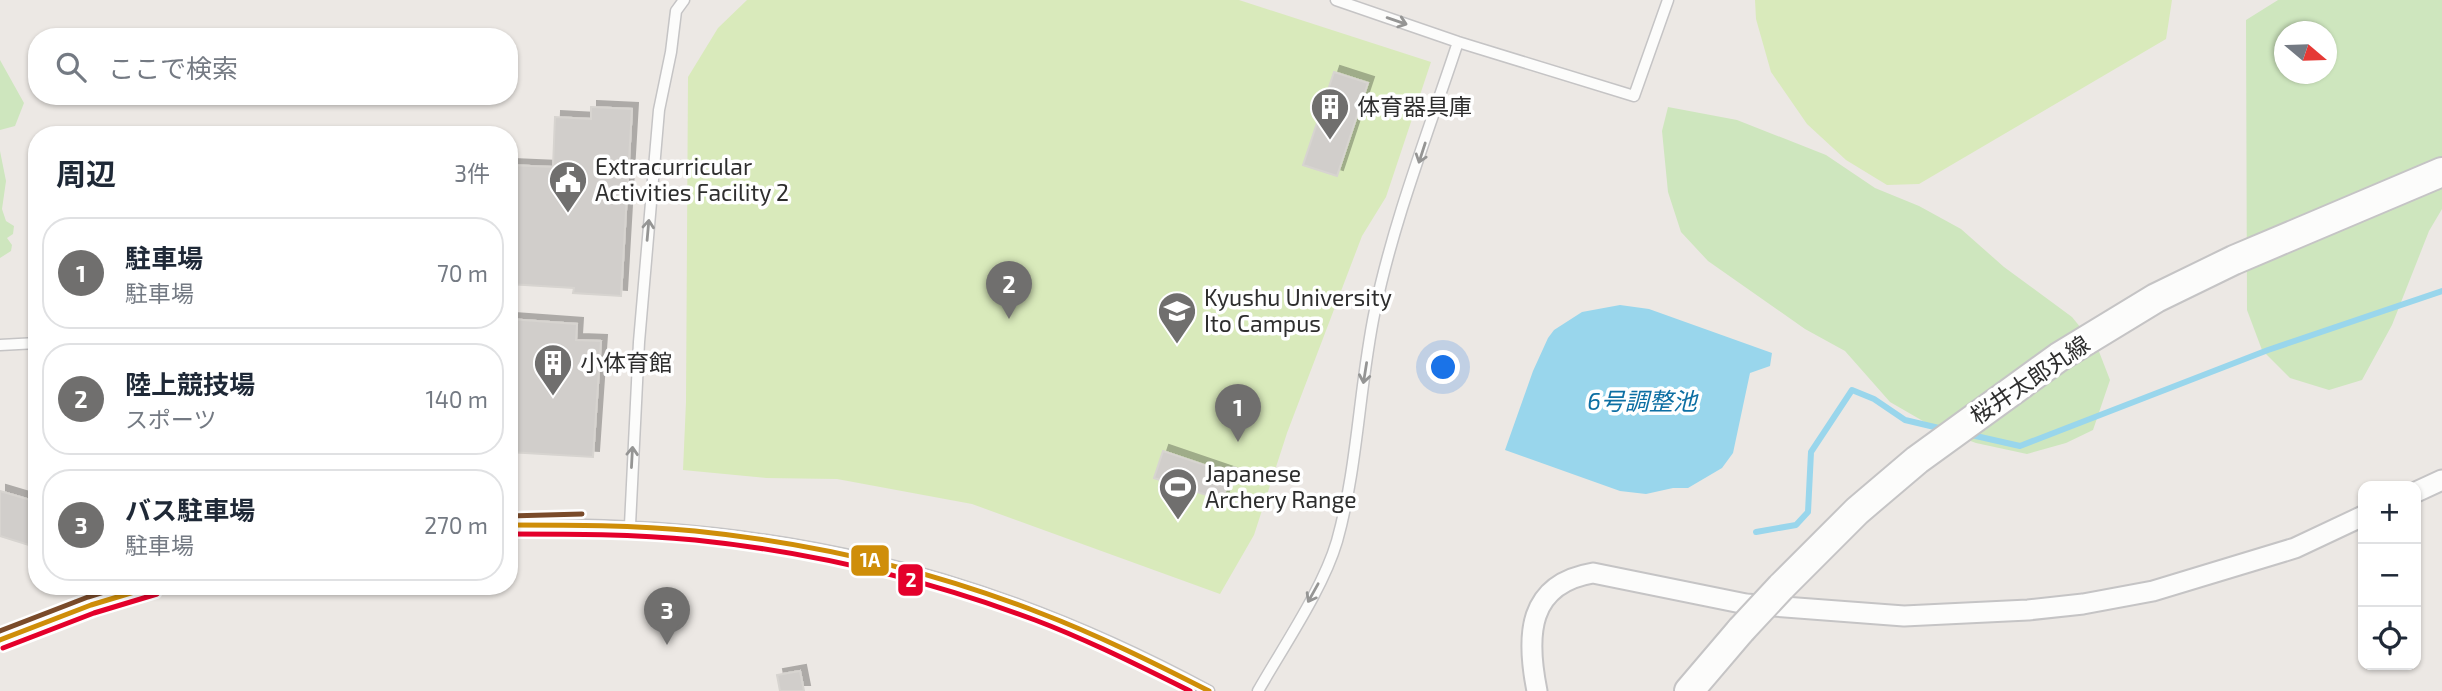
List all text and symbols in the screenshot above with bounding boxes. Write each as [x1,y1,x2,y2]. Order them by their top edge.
one-way arrow [1386,15,1408,28]
north arrow [2274,21,2337,84]
search box [28,28,518,105]
icon: search [52,48,90,86]
text: ここで検索 [108,52,238,83]
building icon: 体育器具庫 [1309,86,1351,141]
place label: 体育器具庫 [1357,92,1472,120]
one-way arrow [1415,142,1428,164]
place label: Extracurricular Activities Facility 2 [595,152,789,206]
text: 周辺 [56,155,116,191]
text: 3件 [454,159,490,187]
public building icon: Extracurricular Activities Facility 2 [547,159,589,214]
one-way arrow [642,219,655,242]
text: 駐車場 [125,242,203,273]
text: 1 [76,259,86,287]
text: 70 m [437,259,488,287]
pin: 2 [986,261,1032,319]
text: 駐車場 [125,279,194,307]
place label: Kyushu University Ito Campus [1204,283,1392,337]
school or university icon: Kyushu University Ito Campus [1156,290,1198,345]
street label: 桜井太郎丸線 [1964,329,2094,429]
building icon: 小体育館 [532,342,574,397]
place label: 小体育館 [580,348,672,376]
your location [1426,350,1460,384]
one-way arrow [1358,361,1371,384]
text: 陸上競技場 [125,368,255,399]
pin: 1 [1215,384,1261,442]
text: 2 [74,385,88,413]
text: 140 m [426,385,488,413]
water label: 6号調整池 [1587,386,1699,415]
text: スポーツ [125,405,217,433]
one-way arrow [626,446,639,469]
place label: Japanese Archery Range [1205,459,1357,513]
sports icon: Japanese Archery Range [1157,466,1199,521]
map controls [2358,481,2421,670]
button: + [2358,481,2421,544]
text: バス駐車場 [125,494,255,525]
text: 3 [74,511,88,539]
text: 270 m [424,511,488,539]
text: 駐車場 [125,531,194,559]
line badge: 1A [850,544,890,577]
button: − [2358,544,2421,607]
text: 1A [860,548,881,571]
line badge: 2 [897,563,924,597]
text: 2 [905,568,917,591]
one-way arrow [1306,582,1320,602]
pin: 3 [644,587,690,645]
button: locate [2358,607,2421,670]

